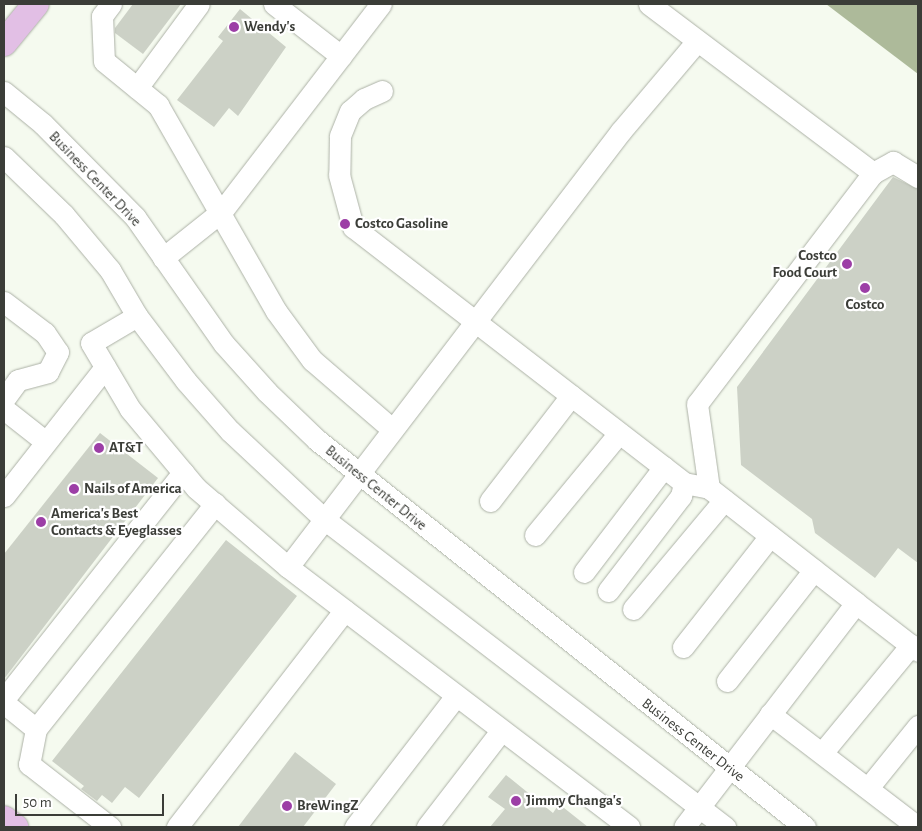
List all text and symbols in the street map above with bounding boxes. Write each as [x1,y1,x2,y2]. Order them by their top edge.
place label: Wendy's [244,18,295,36]
marker: Wendy's [228,21,240,33]
street label: Business Center Drive [45,128,145,230]
place label: Costco Gasoline [355,215,448,233]
marker: Costco Gasoline [339,218,351,230]
place label: Costco Food Court [773,246,837,281]
marker: Costco Food Court [841,258,853,270]
marker: Costco [859,282,871,294]
place label: Costco [846,296,884,314]
place label: AT&T [109,439,143,457]
marker: AT&T [93,442,105,454]
street label: Business Center Drive [322,442,430,534]
place label: Nails of America [84,480,182,498]
marker: Nails of America [68,483,80,495]
place label: America's Best Contacts & Eyeglasses [51,504,182,539]
marker: America's Best Contacts & Eyeglasses [35,516,47,528]
street label: Business Center Drive [638,694,748,786]
scale bar [18,784,166,816]
place label: Jimmy Changa's [526,792,621,810]
text: 50 m [23,795,52,810]
marker: Jimmy Changa's [510,795,522,807]
place label: BreWingZ [297,797,358,815]
marker: BreWingZ [281,800,293,812]

